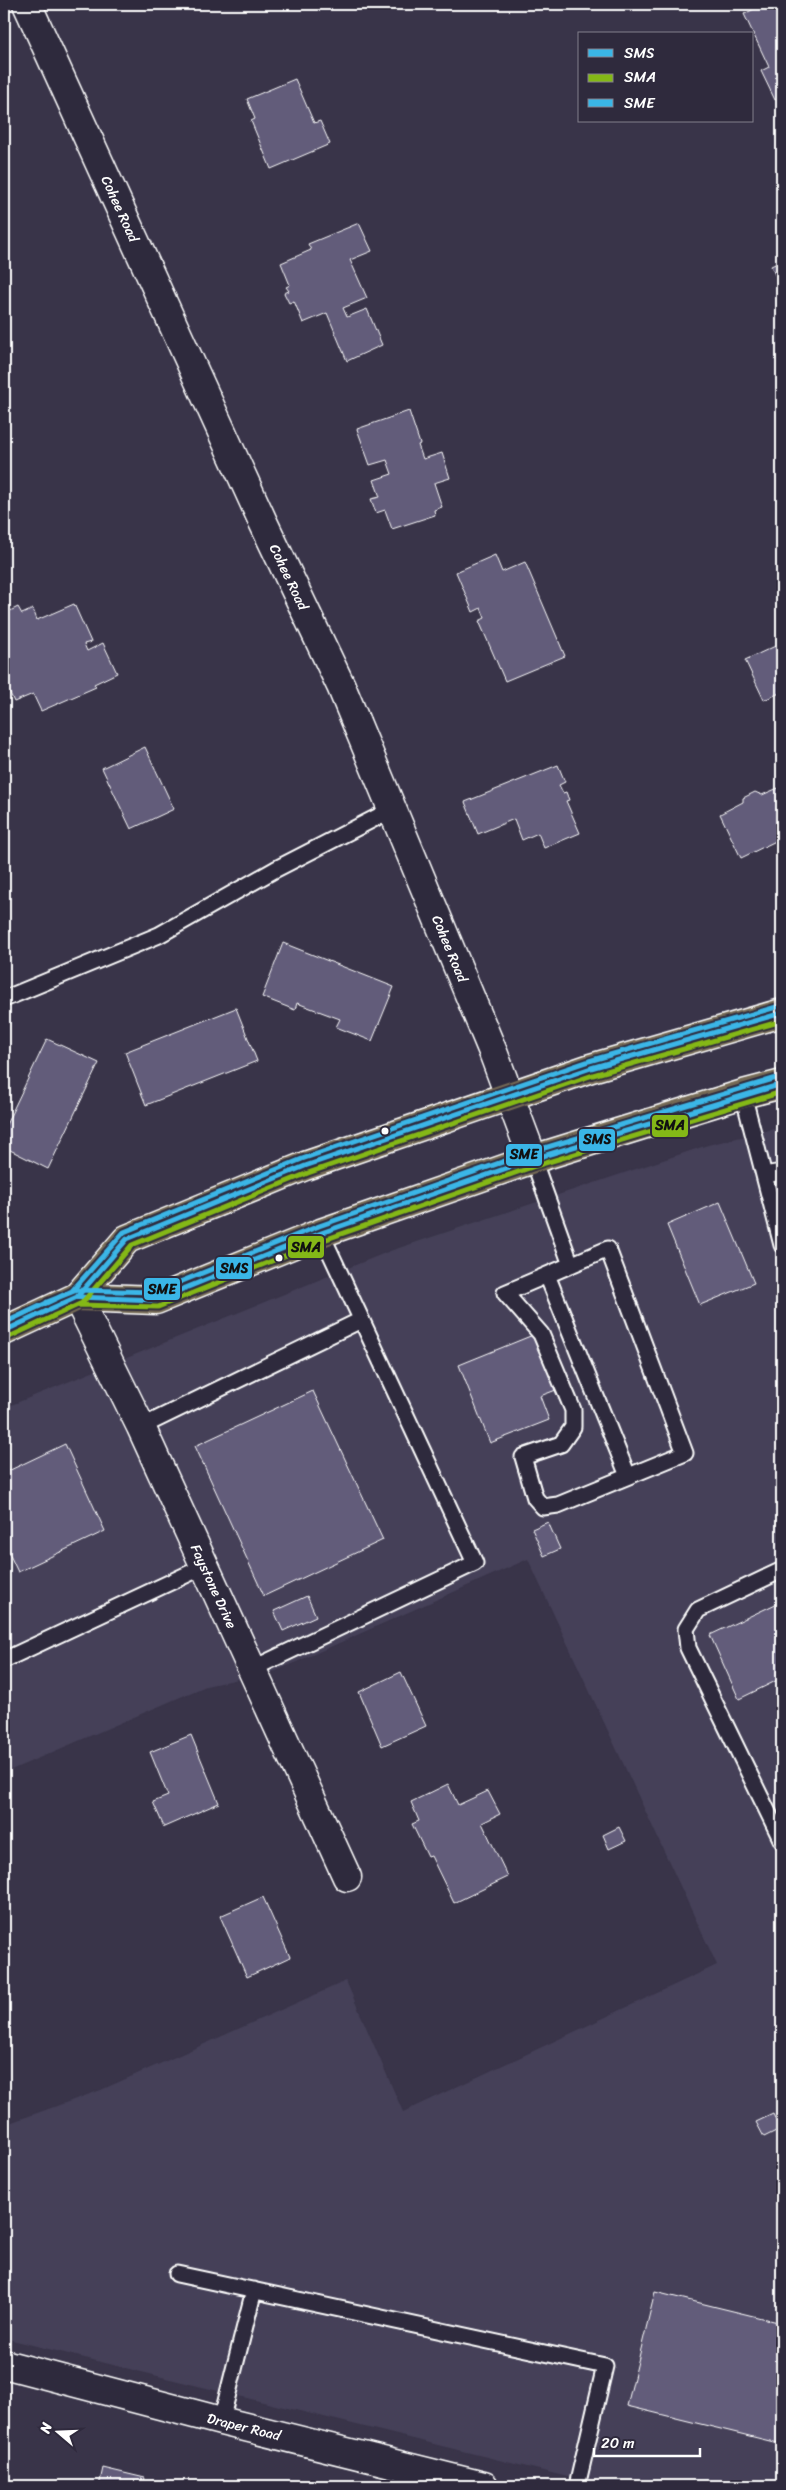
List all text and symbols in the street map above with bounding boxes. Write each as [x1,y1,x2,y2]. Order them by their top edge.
legend [578,32,754,122]
text: SMS [624,40,654,66]
text: SMA [624,64,656,90]
text: SME [624,90,656,116]
street label: Cohee Road [94,172,147,248]
street label: Cohee Road [262,540,316,616]
street label: Cohee Road [424,911,475,988]
text: SMA [654,1113,685,1138]
line badge: SMA [651,1114,689,1138]
unlabelled marker [380,1126,390,1136]
text: SMS [582,1127,612,1152]
line badge: SMS [578,1128,616,1152]
text: SME [509,1142,539,1167]
line badge: SME [505,1143,543,1167]
line badge: SMA [287,1235,325,1259]
text: SMA [290,1235,321,1260]
unlabelled marker [274,1253,284,1263]
line badge: SMS [215,1256,253,1280]
text: SMS [219,1256,249,1281]
line badge: SME [143,1277,181,1301]
text: SME [147,1277,177,1302]
street label: Faystone Drive [183,1540,244,1633]
street label: Draper Road [204,2406,285,2449]
north arrow [32,2408,82,2458]
text: N [32,2419,60,2438]
scale bar [594,2425,700,2457]
text: 20 m [601,2430,635,2456]

